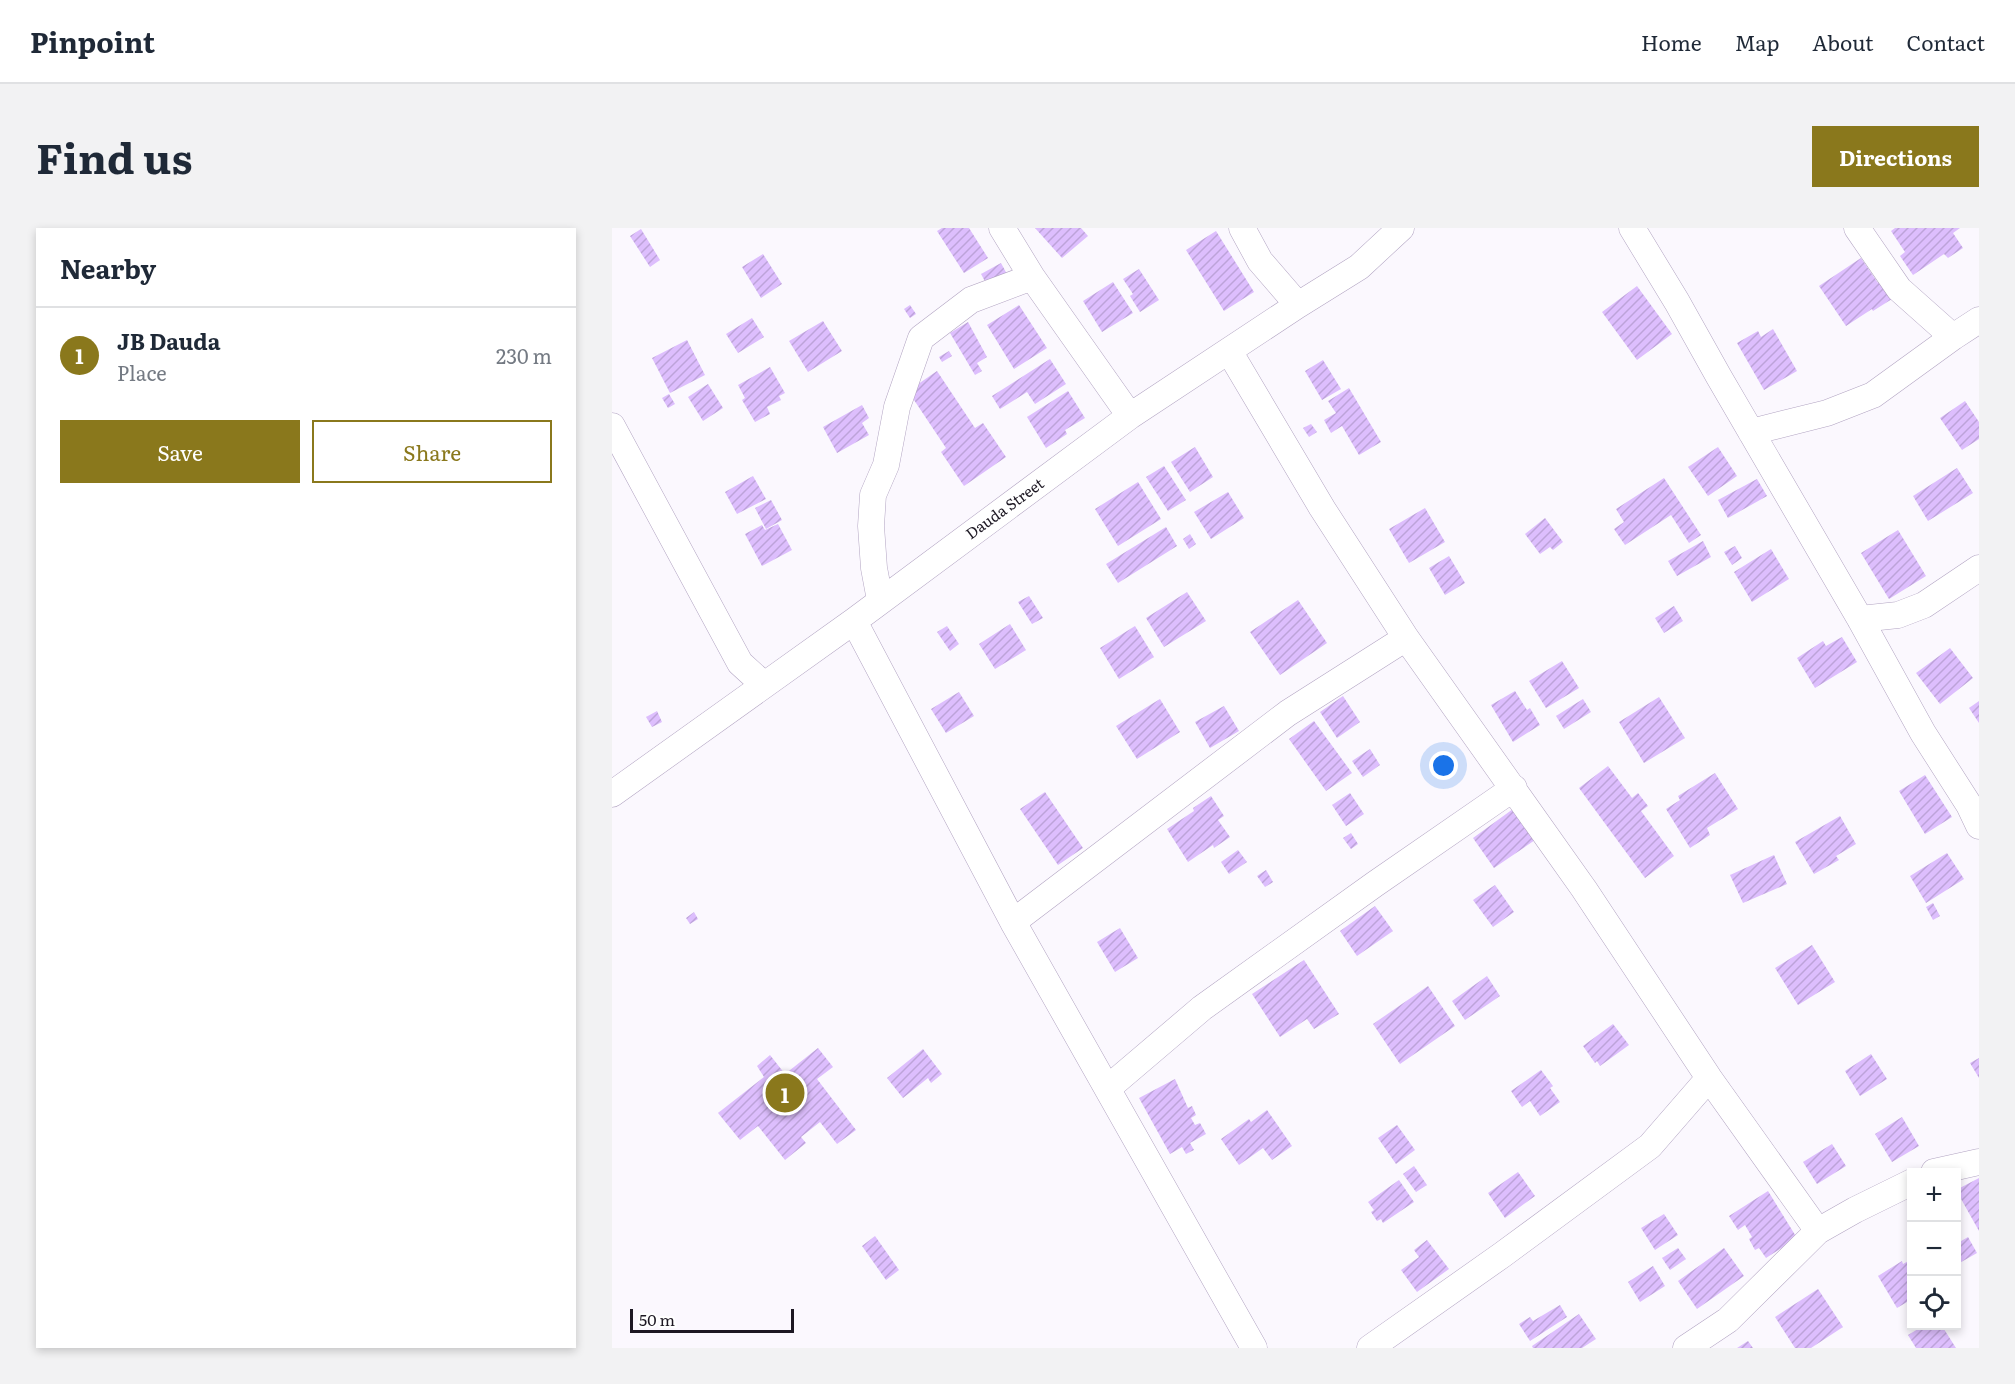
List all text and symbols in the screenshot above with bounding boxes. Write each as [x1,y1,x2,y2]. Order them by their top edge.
text: Pinpoint [30,20,155,62]
text: Home [1641,26,1702,57]
text: Map [1735,26,1779,57]
text: About [1812,26,1874,57]
text: Contact [1907,26,1985,57]
text: Find us [36,125,193,187]
button: Directions [1812,126,1979,187]
text: Nearby [60,248,156,287]
text: JB Dauda [117,324,220,357]
text: 1 [75,340,84,370]
text: 230 m [496,340,552,370]
text: Place [117,357,167,387]
button: Save [60,420,300,483]
button: Share [312,420,552,483]
street label: Dauda Street [960,471,1048,544]
your location [1429,751,1458,780]
pin: 1 [766,1070,804,1116]
map controls [1907,1168,1961,1330]
button: + [1907,1168,1961,1222]
button: − [1907,1222,1961,1276]
button: locate [1907,1276,1961,1330]
scale bar [630,1306,794,1334]
text: 50 m [639,1307,675,1331]

